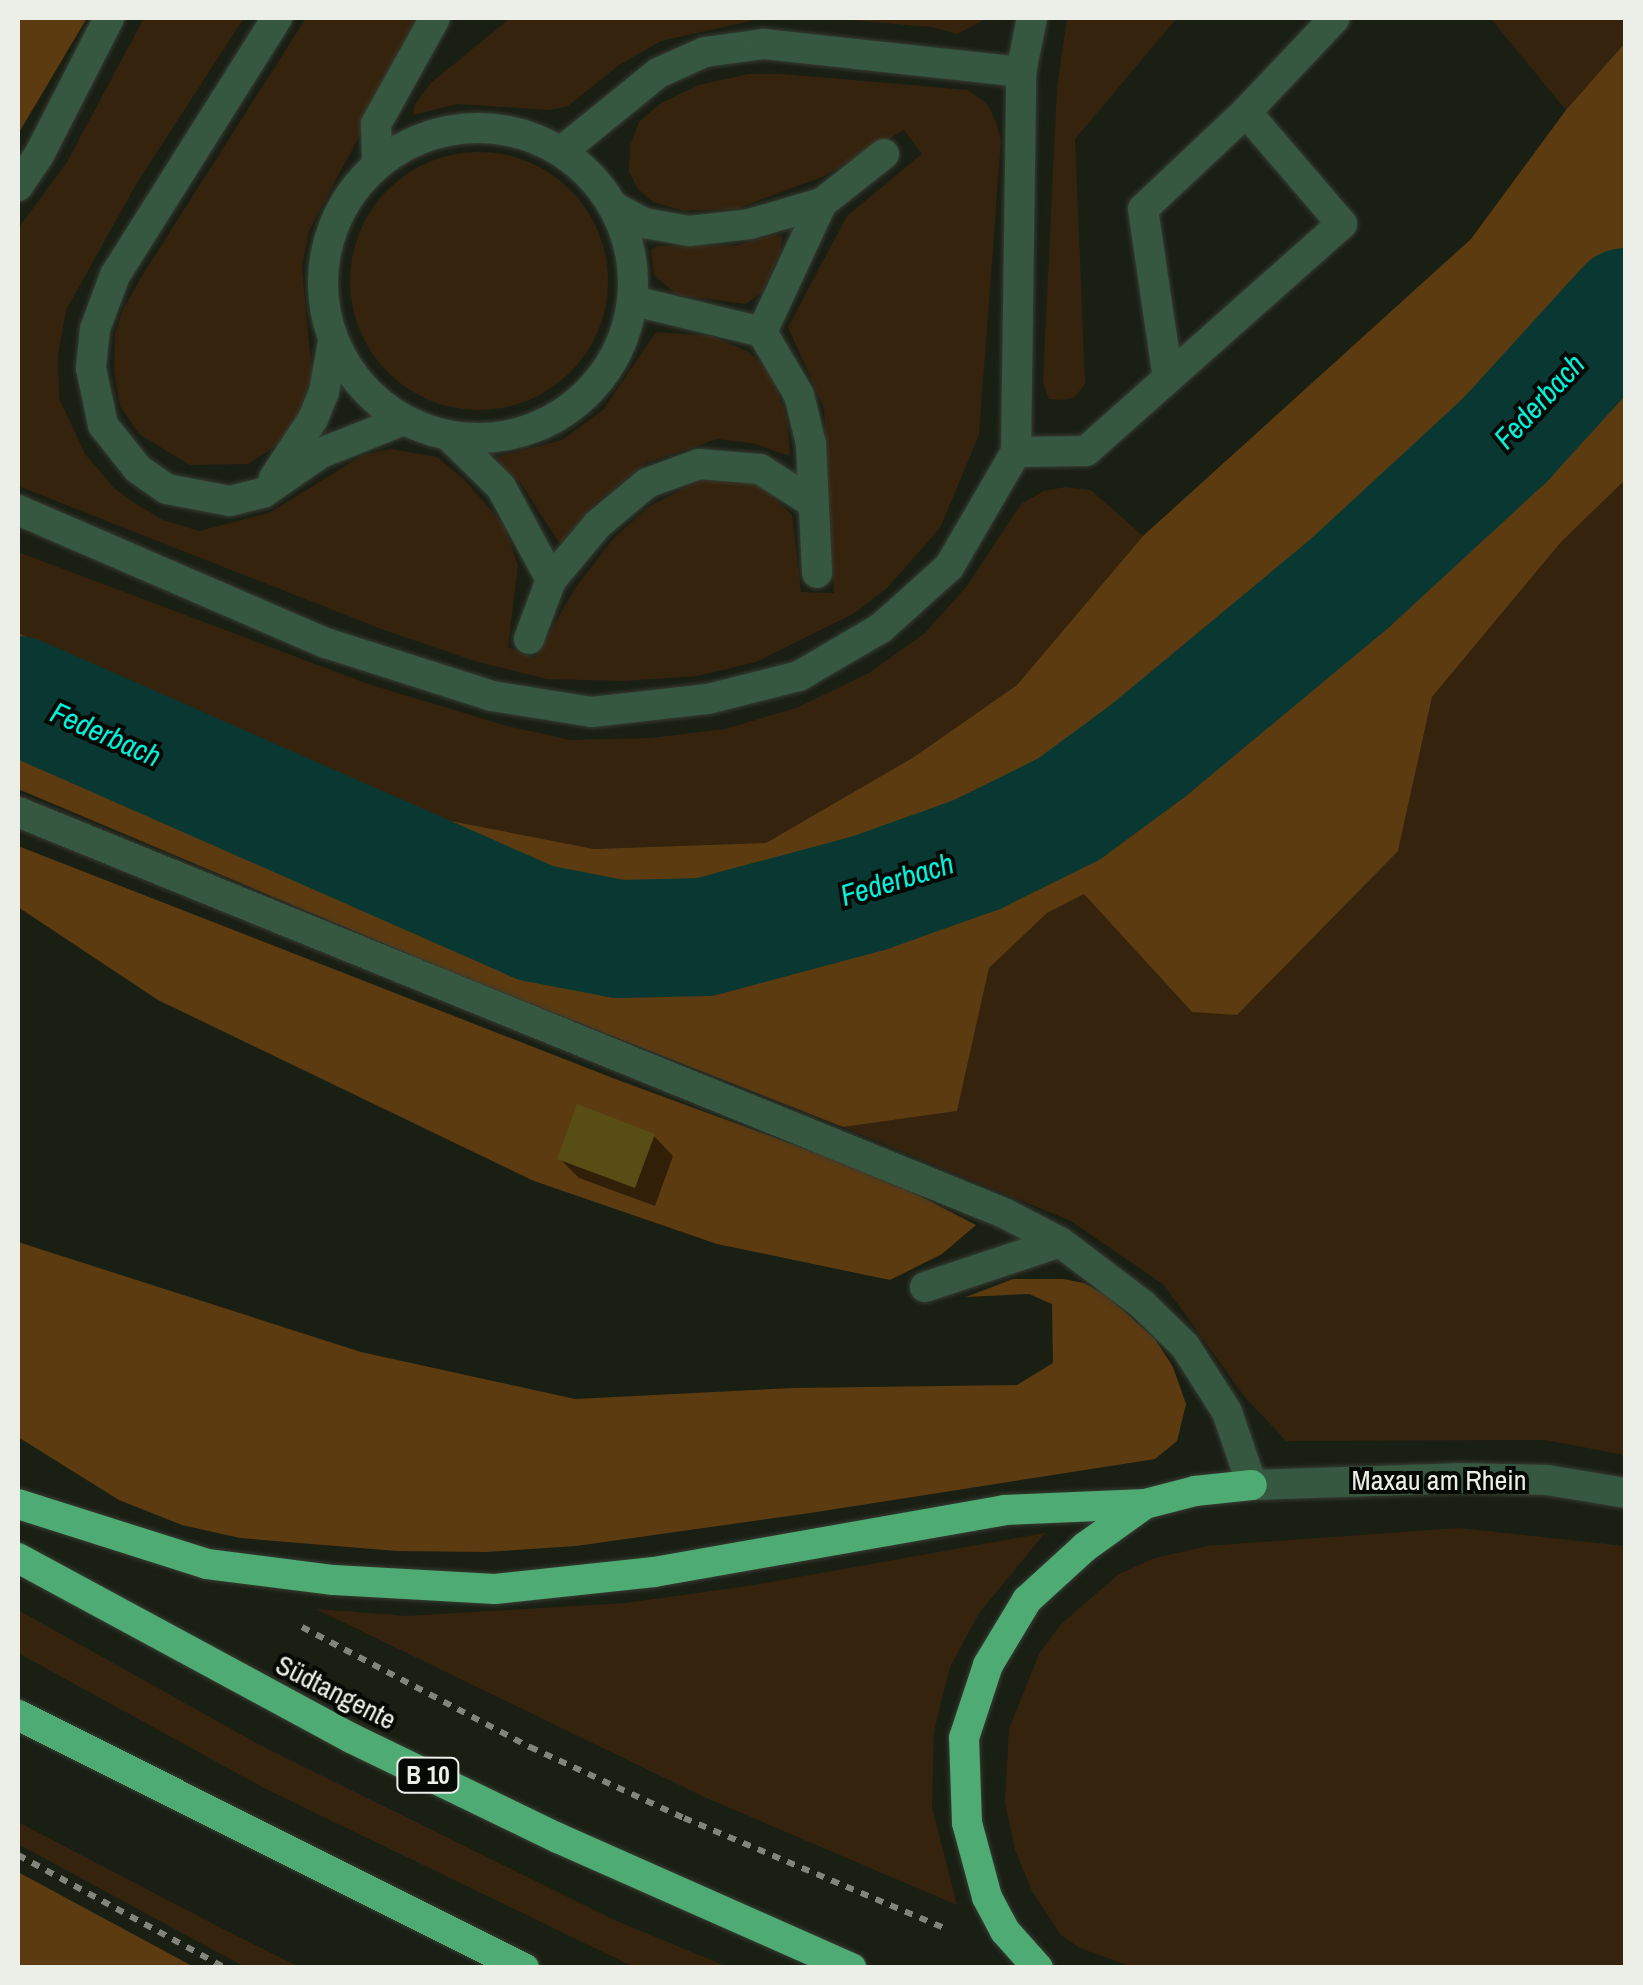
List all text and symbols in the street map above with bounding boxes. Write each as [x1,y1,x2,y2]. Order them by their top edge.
water label: Federbach [1486,346,1592,456]
water label: Federbach [45,694,167,774]
water label: Federbach [836,845,958,913]
street label: Maxau am Rhein [1352,1463,1526,1497]
street label: Südtangente [270,1647,402,1737]
road number: B 10 [396,1755,460,1795]

